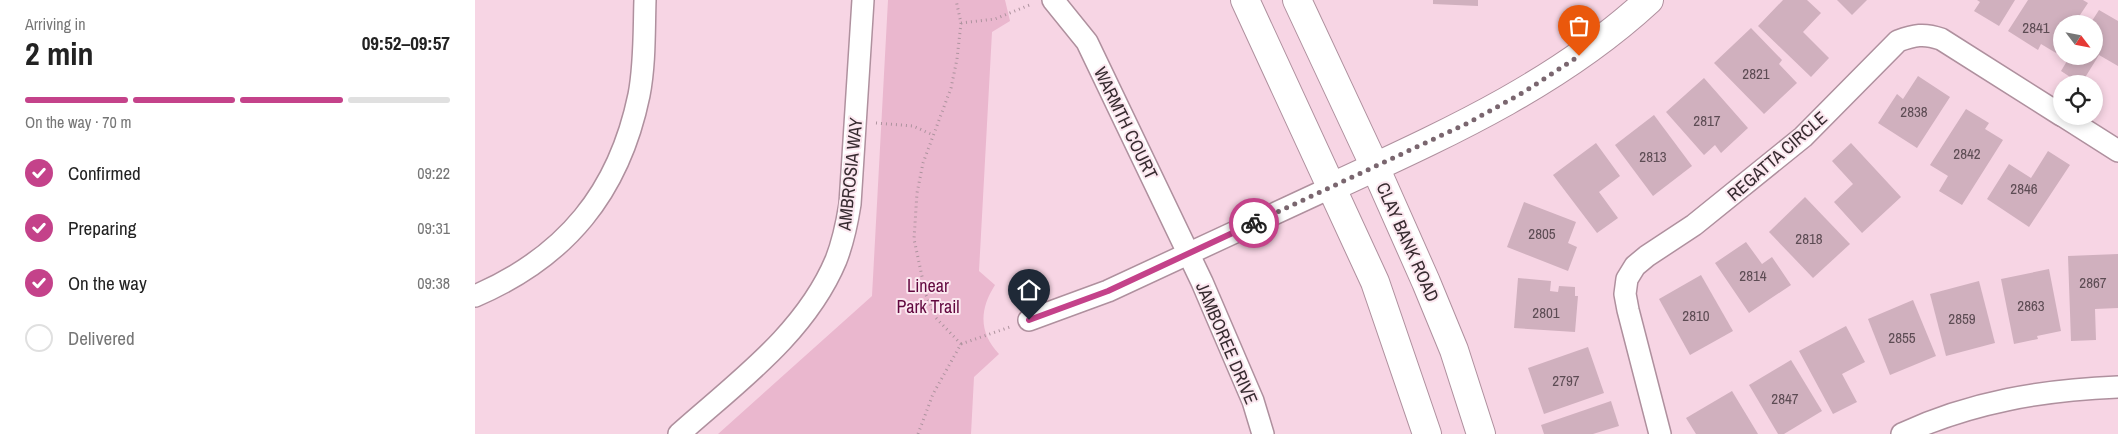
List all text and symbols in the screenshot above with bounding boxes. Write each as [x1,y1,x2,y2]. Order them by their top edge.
pin [1558,5,1600,56]
icon: bag [1565,12,1593,40]
text: Arriving in [25,13,86,35]
north arrow [2053,15,2103,65]
map controls [2053,15,2103,125]
house number: 2841 [2022,17,2050,38]
text: 09:52–09:57 [362,30,450,56]
text: 2 min [25,32,94,75]
street label: WARMTH COURT [1088,63,1164,183]
house number: 2821 [1742,63,1770,84]
button: locate [2053,75,2103,125]
house number: 2838 [1900,101,1928,122]
street label: REGATTA CIRCLE [1722,106,1832,206]
house number: 2817 [1693,110,1721,131]
text: On the way · 70 m [25,111,131,133]
street label: AMBROSIA WAY [832,116,868,233]
house number: 2842 [1953,143,1981,164]
house number: 2813 [1639,146,1667,167]
icon: check [25,159,53,187]
text: Confirmed [68,160,141,186]
text: 09:22 [417,162,450,184]
street label: CLAY BANK ROAD [1370,178,1446,306]
house number: 2846 [2010,178,2038,199]
courier [1229,198,1279,248]
icon: bike [1240,209,1268,237]
icon: check [25,214,53,242]
text: Preparing [68,215,136,241]
text: 09:31 [417,217,450,239]
house number: 2805 [1528,223,1556,244]
house number: 2818 [1795,228,1823,249]
house number: 2814 [1739,265,1767,286]
icon: check [25,269,53,297]
pin [1008,269,1050,320]
text: On the way [68,270,147,296]
text: 09:38 [417,272,450,294]
house number: 2867 [2079,272,2107,293]
park label: Linear Park Trail [896,273,960,319]
icon: home [1015,276,1043,304]
street label: JAMBOREE DRIVE [1190,278,1264,408]
house number: 2863 [2017,295,2045,316]
house number: 2801 [1532,302,1560,323]
house number: 2810 [1682,305,1710,326]
house number: 2859 [1948,308,1976,329]
text: Delivered [68,325,135,351]
house number: 2855 [1888,327,1916,348]
house number: 2797 [1552,370,1580,391]
house number: 2847 [1771,388,1799,409]

